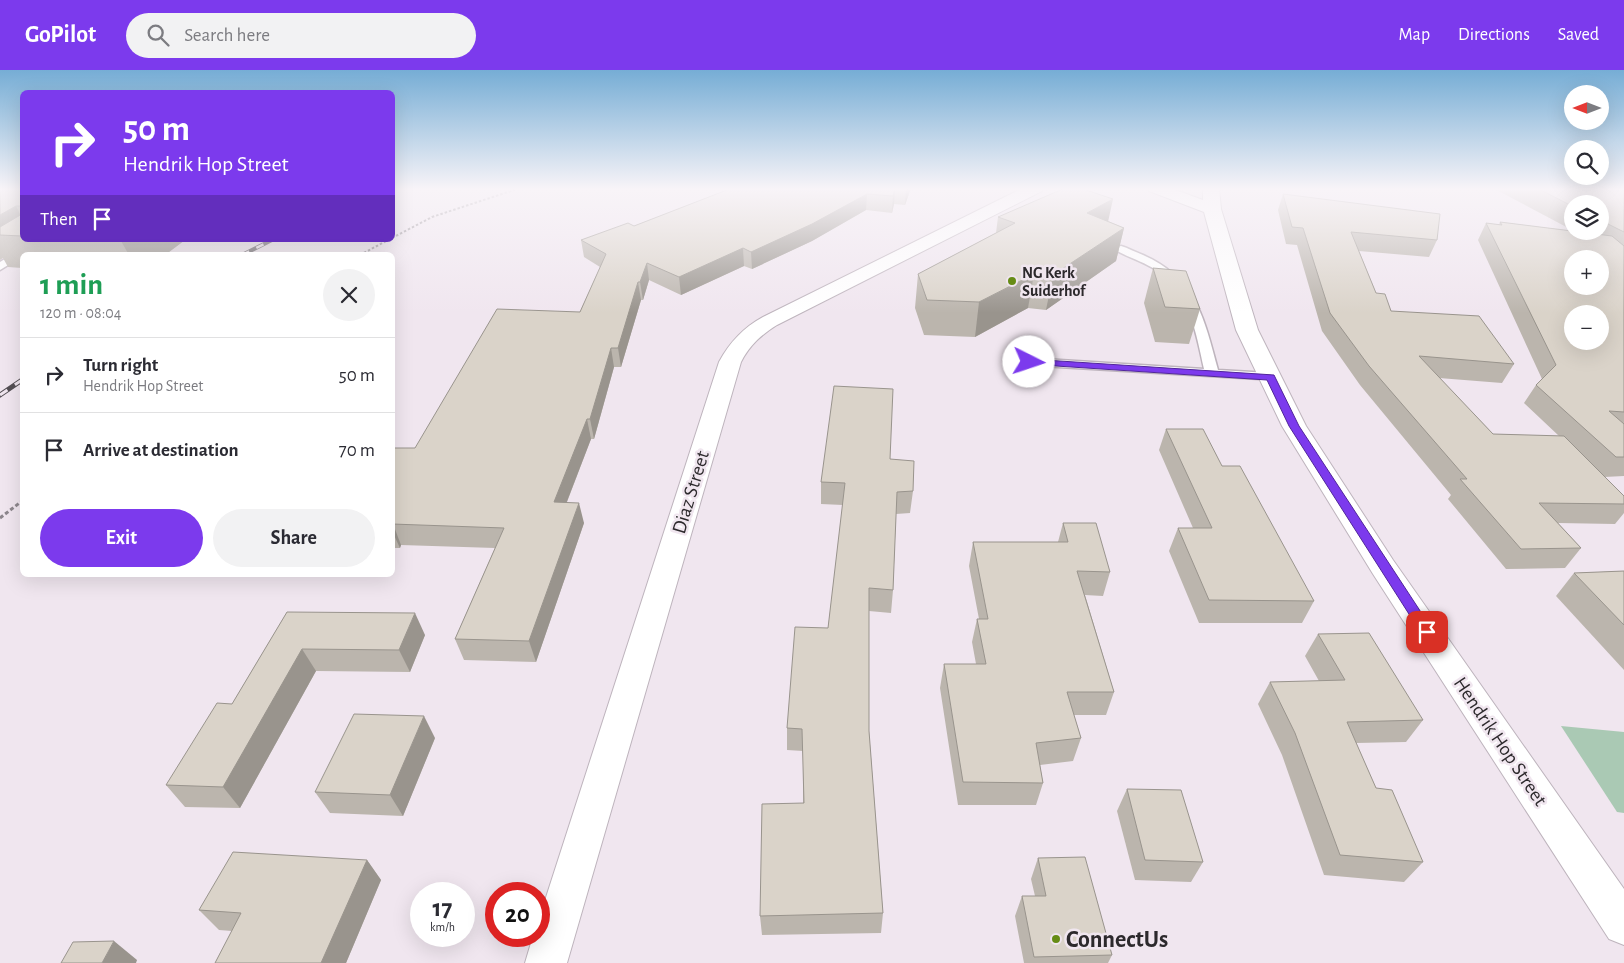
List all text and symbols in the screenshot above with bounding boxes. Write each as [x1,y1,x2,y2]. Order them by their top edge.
search box [126,13,476,58]
icon: search [144,21,172,49]
text: GoPilot [25,23,96,47]
text: Search here [184,26,270,45]
text: Map [1399,26,1430,44]
text: Directions [1458,26,1530,44]
text: Saved [1558,26,1599,44]
north arrow [1564,85,1609,130]
map controls [1564,85,1609,350]
icon: right [40,110,105,175]
text: 50 m [123,112,190,147]
button: search [1564,140,1609,185]
text: Hendrik Hop Street [123,153,289,175]
button: layers [1564,195,1609,240]
icon: arrive [88,205,116,233]
text: Then [40,210,78,229]
button: + [1564,250,1609,295]
place label: NG Kerk Suiderhof [1022,265,1087,299]
button: close [323,269,375,321]
text: 1 min [40,270,103,300]
marker: NG Kerk Suiderhof [1006,275,1018,287]
text: 120 m · 08:04 [40,305,121,321]
button: − [1564,305,1609,350]
position arrow [1002,335,1054,387]
text: Turn right [83,356,158,375]
icon: right [40,361,68,389]
text: 50 m [339,366,375,385]
text: Hendrik Hop Street [83,378,203,394]
icon: arrive [40,436,68,464]
text: Arrive at destination [83,441,239,460]
text: 70 m [339,441,375,460]
street label: Diaz Street [669,448,713,536]
button: Exit [40,509,203,567]
button: Share [213,509,375,567]
pin [1406,611,1448,653]
icon: arrive [1413,618,1441,646]
street label: Hendrik Hop Street [1450,674,1551,810]
speed limit sign: 20 [485,882,550,947]
text: 17 [433,896,452,921]
text: km/h [430,921,455,933]
place label: ConnectUs [1066,928,1168,952]
marker: ConnectUs [1050,933,1062,945]

